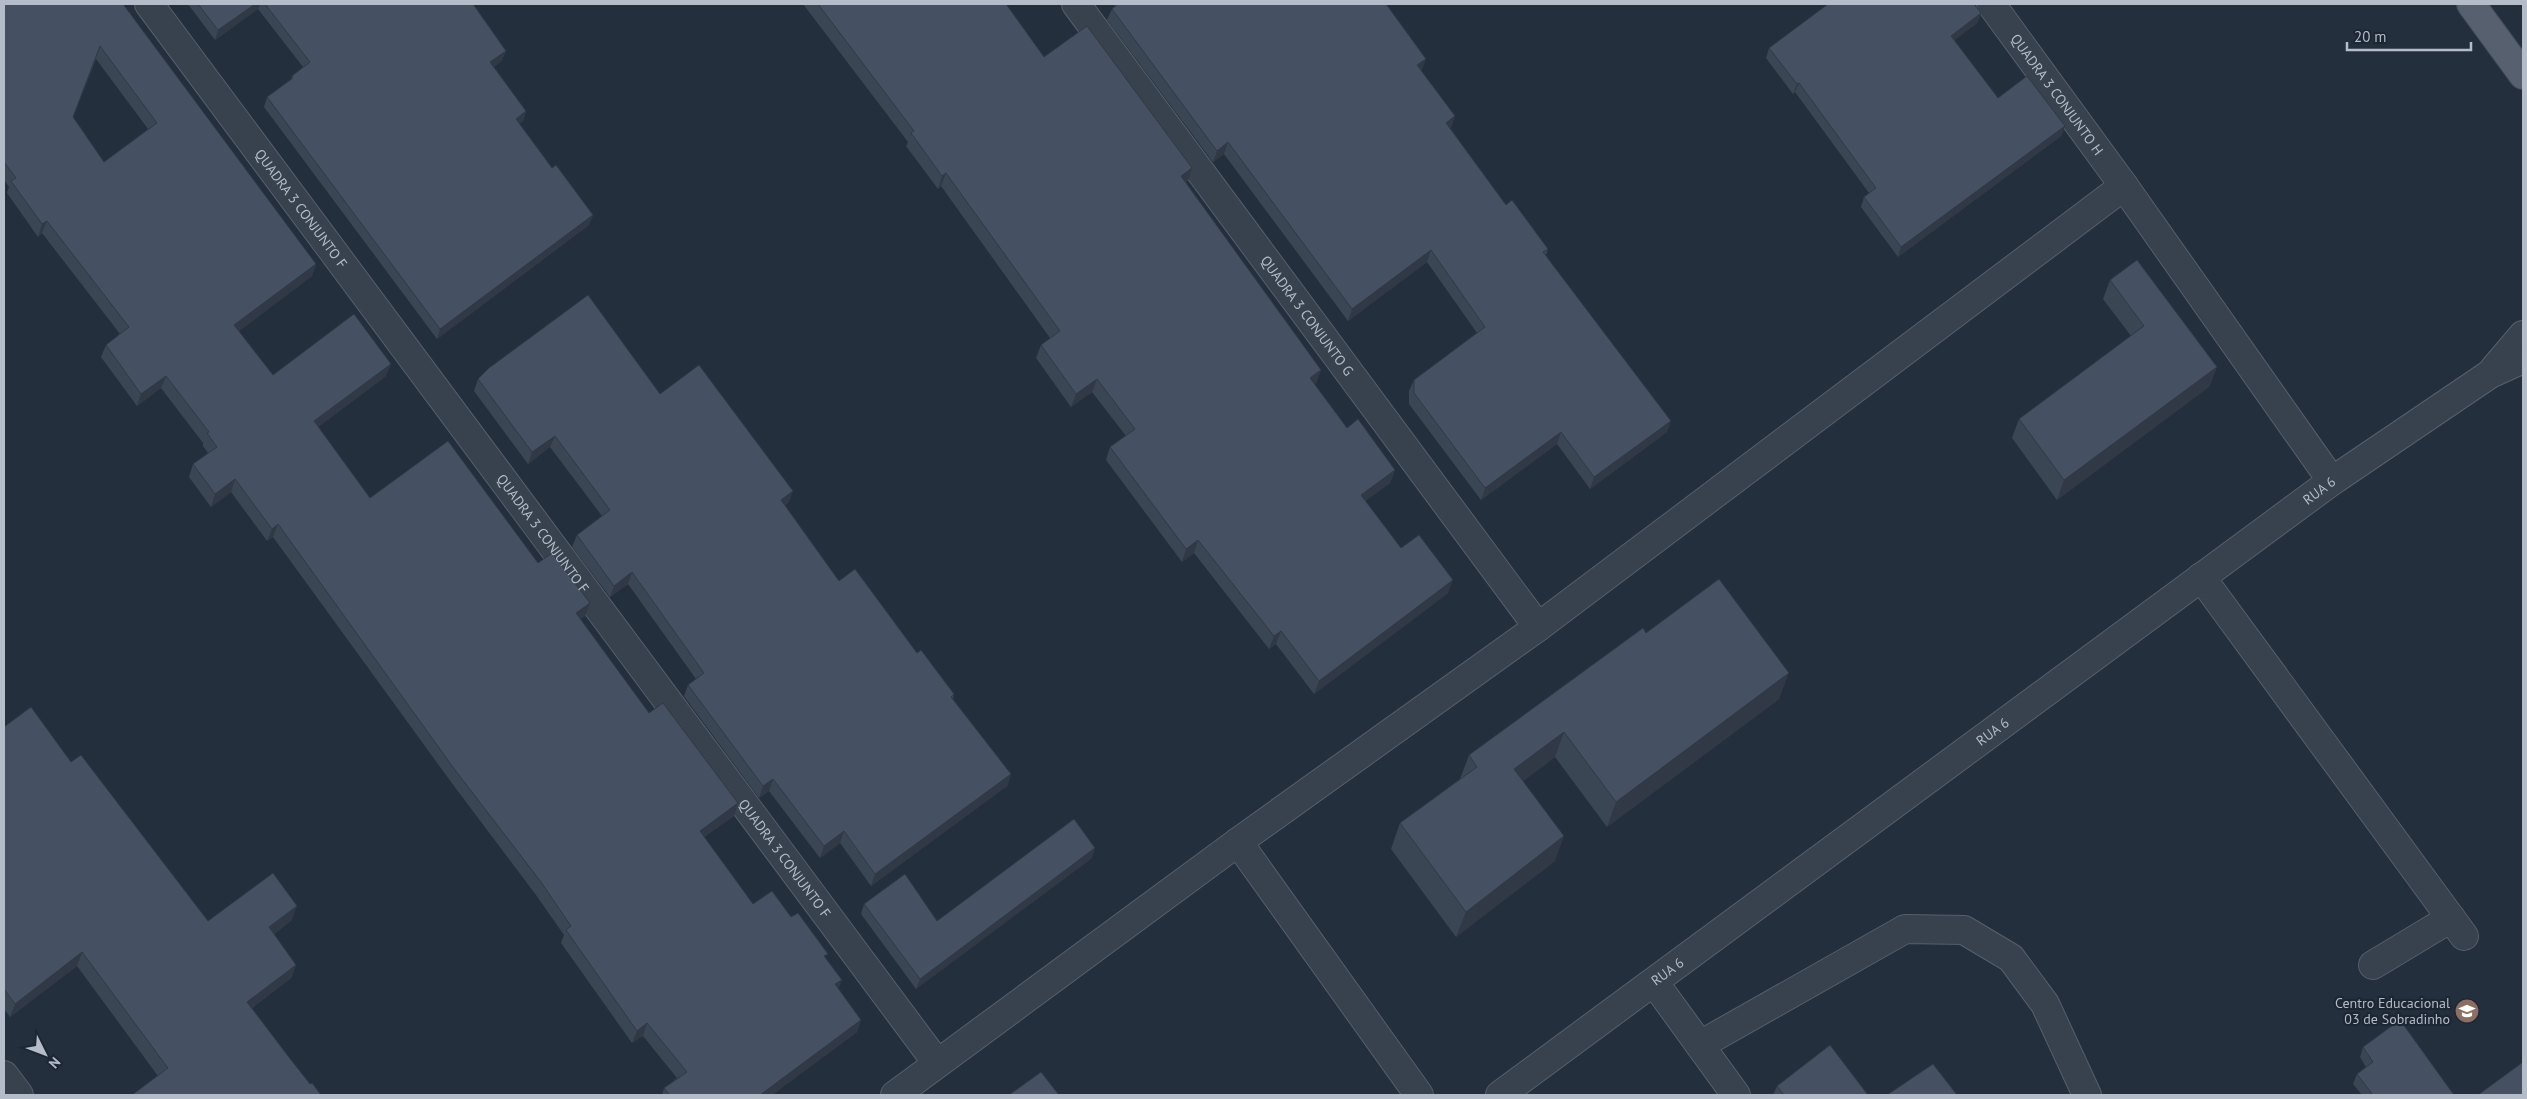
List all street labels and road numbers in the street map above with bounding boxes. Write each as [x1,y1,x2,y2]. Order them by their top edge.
street label: QUADRA 3 CONJUNTO H [2007,30,2107,159]
street label: QUADRA 3 CONJUNTO F [251,146,351,272]
street label: QUADRA 3 CONJUNTO G [1257,252,1358,379]
street label: QUADRA 3 CONJUNTO F [493,470,593,597]
street label: RUA 6 [2299,472,2339,509]
street label: RUA 6 [1972,714,2012,750]
street label: QUADRA 3 CONJUNTO F [735,795,835,921]
street label: RUA 6 [1647,953,1687,990]

